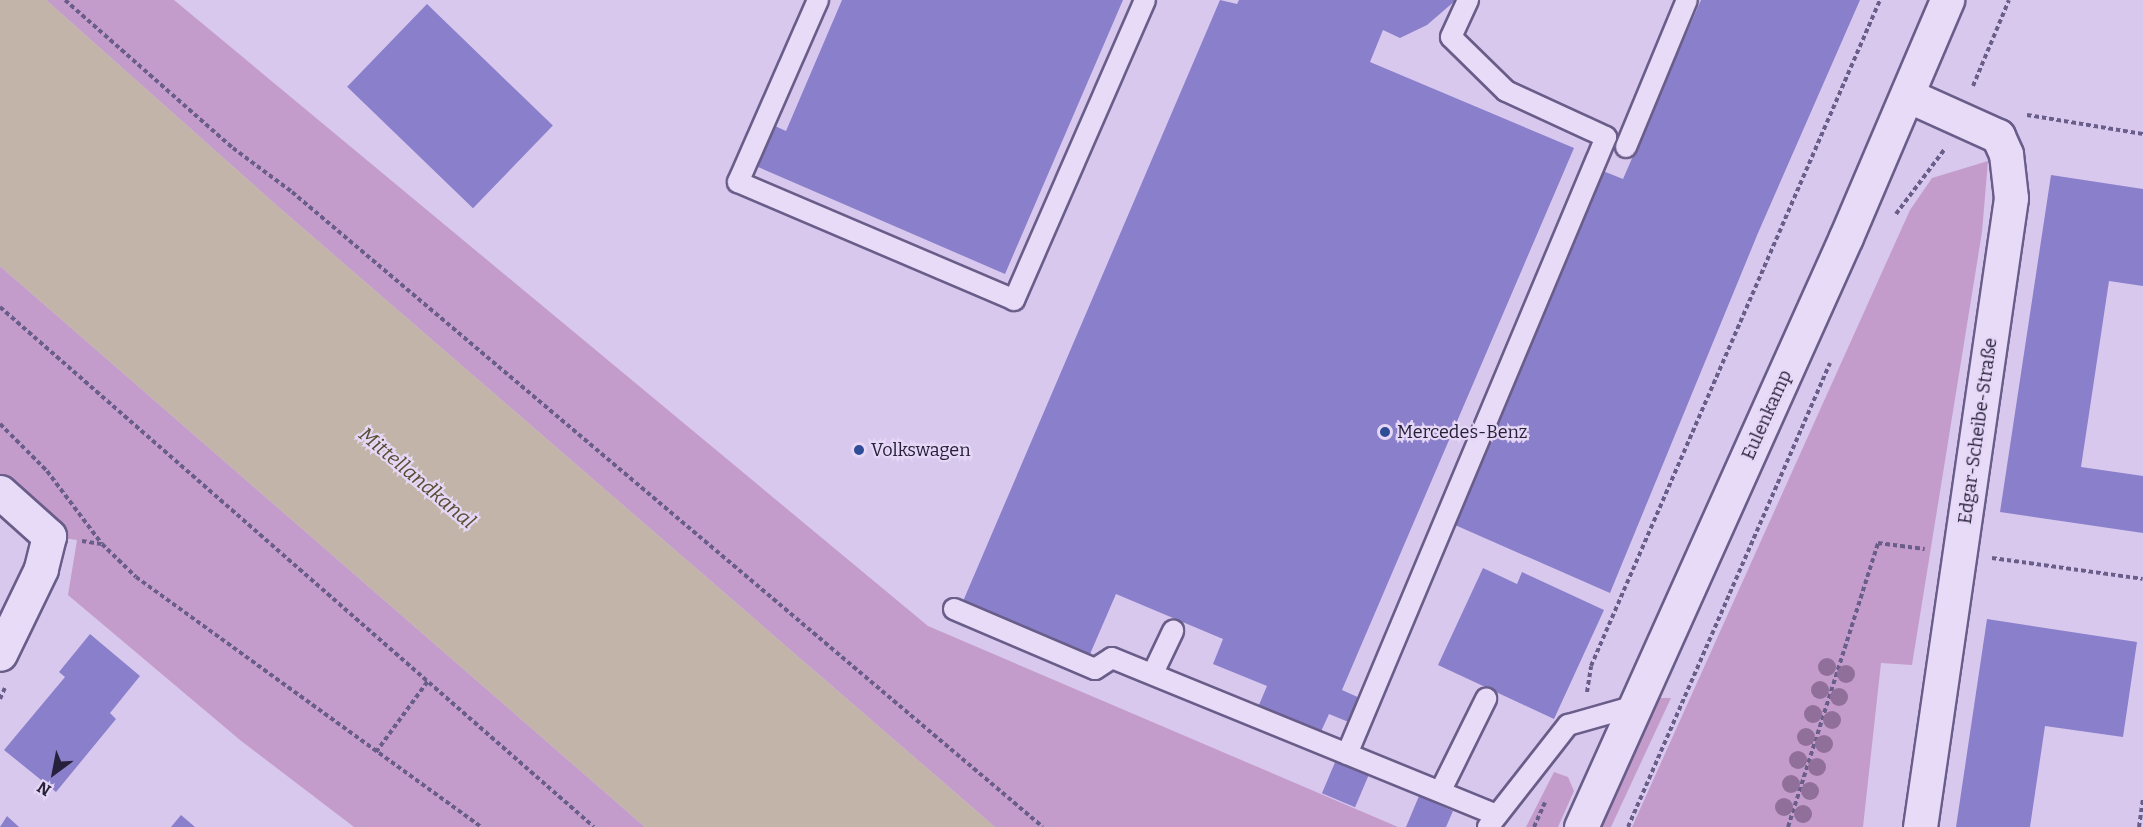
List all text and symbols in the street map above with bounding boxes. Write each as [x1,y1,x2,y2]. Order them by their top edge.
street label: Edgar-Scheibe-Straße [1954,337,2002,525]
street label: Eulenkamp [1738,367,1796,463]
place label: Mercedes-Benz [1397,421,1528,443]
water label: Mittellandkanal [354,422,480,534]
marker: Mercedes-Benz [1378,425,1392,439]
place label: Volkswagen [871,439,971,461]
marker: Volkswagen [852,443,866,457]
north arrow [24,743,84,803]
text: N [34,777,54,800]

